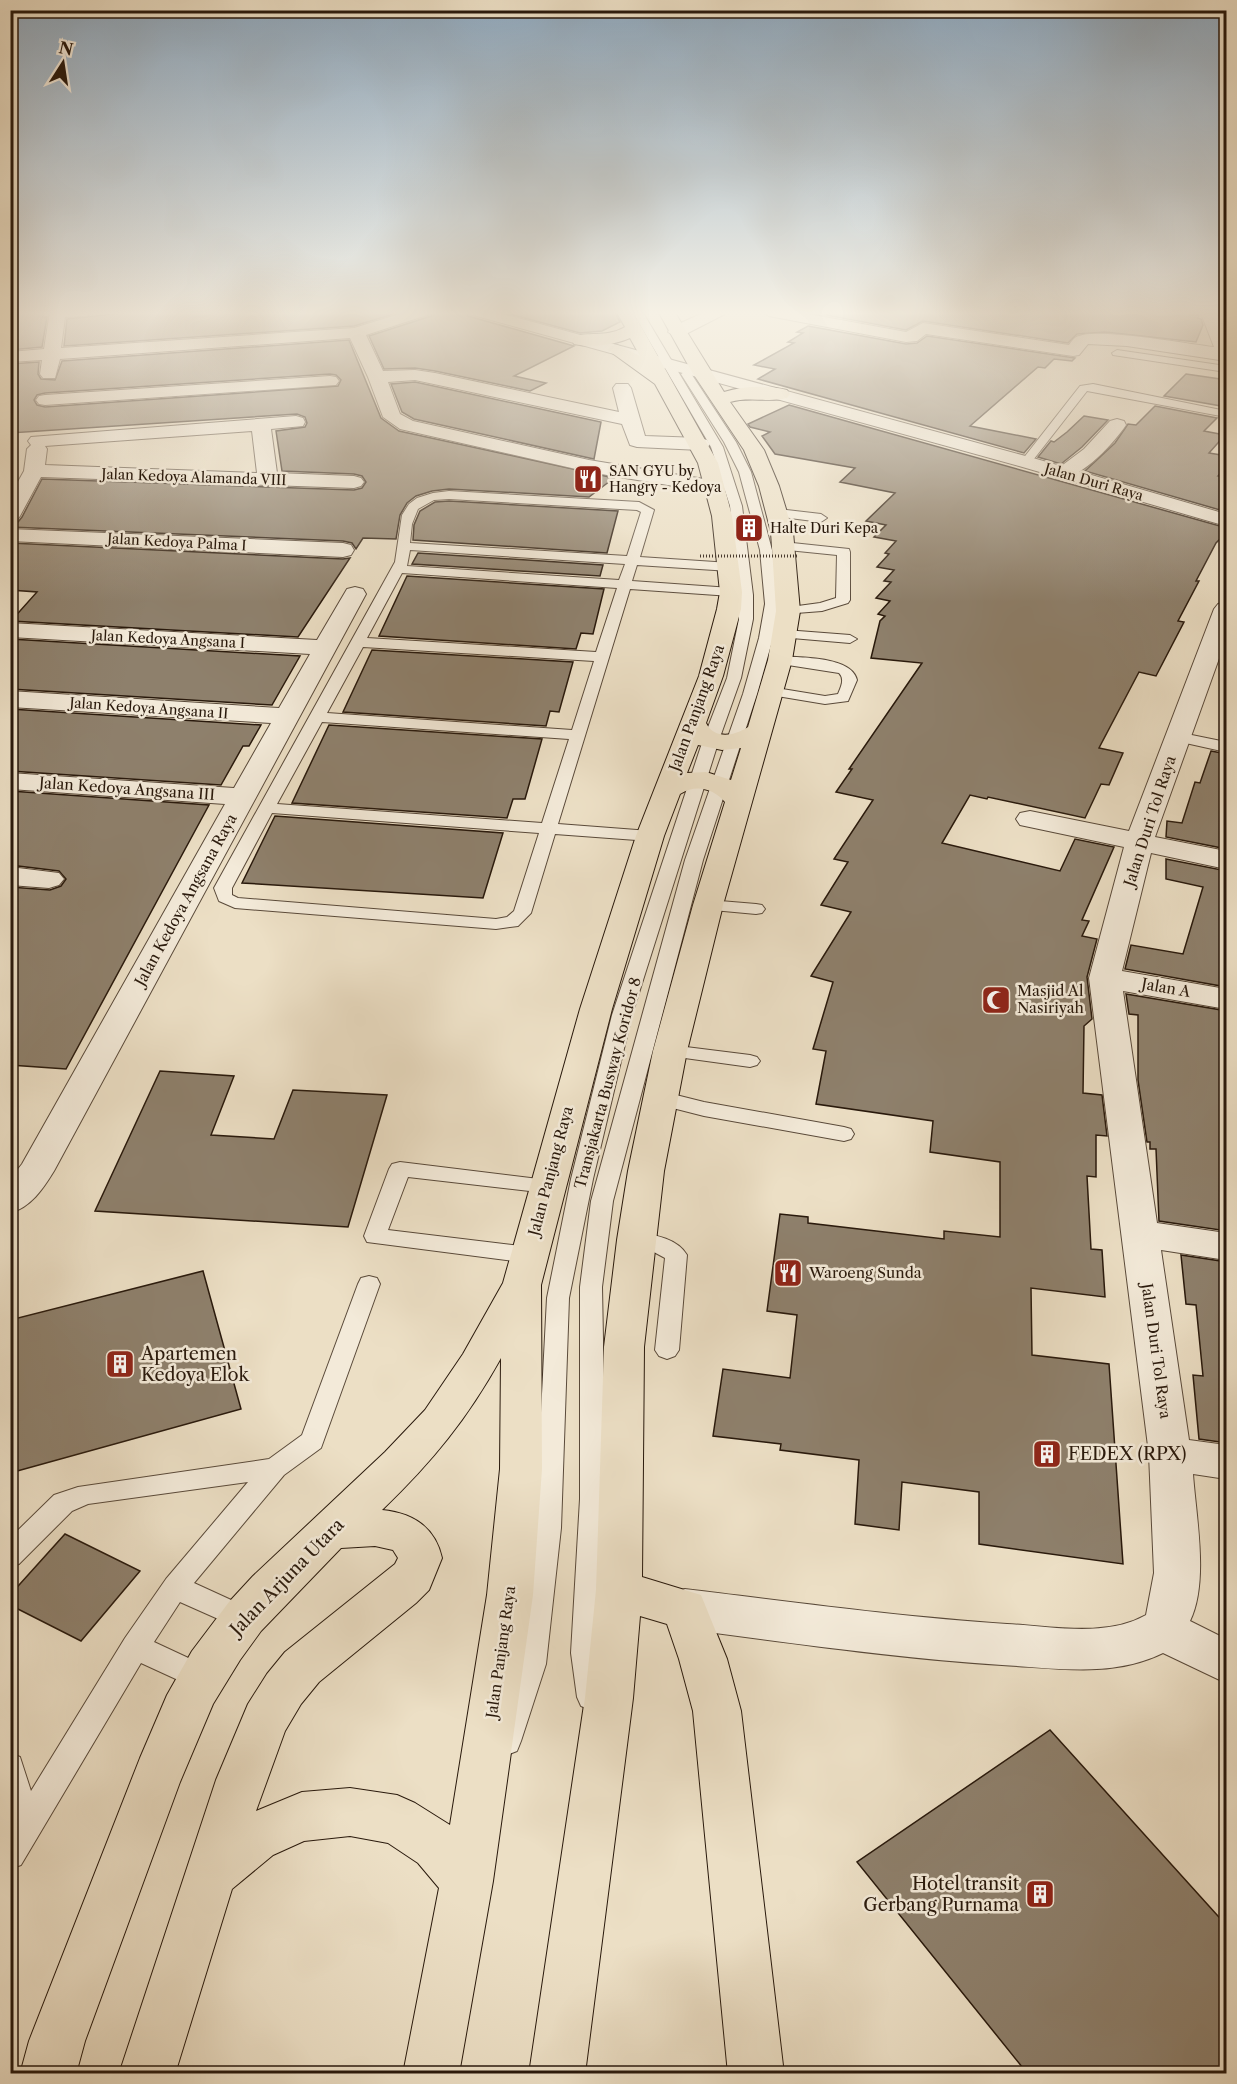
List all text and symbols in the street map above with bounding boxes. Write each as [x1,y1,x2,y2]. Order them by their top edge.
north arrow [33,33,93,93]
text: N [57,37,75,60]
street label: Jalan Duri Raya [1041,459,1146,505]
place label: SAN GYU by Hangry - Kedoya [609,462,722,496]
restaurant icon: SAN GYU by Hangry - Kedoya [572,463,604,495]
street label: Jalan Kedoya Alamanda VIII [99,465,287,489]
building icon: Halte Duri Kepa [733,512,765,544]
place label: Halte Duri Kepa [770,519,879,537]
street label: Jalan Kedoya Palma I [105,529,247,555]
street label: Jalan Kedoya Angsana I [89,626,245,652]
street label: Jalan Panjang Raya [664,642,728,776]
street label: Jalan Kedoya Angsana II [67,693,229,723]
street label: Jalan Duri Tol Raya [1119,753,1180,891]
street label: Jalan Kedoya Angsana III [36,773,216,804]
street label: Jalan Kedoya Angsana Raya [129,810,241,991]
street label: Jalan A [1138,974,1193,1001]
street label: Transjakarta Busway Koridor 8 [570,975,645,1191]
place label: Masjid Al Nasiriyah [1017,981,1085,1017]
mosque icon: Masjid Al Nasiriyah [980,984,1012,1016]
street label: Jalan Panjang Raya [524,1104,577,1240]
restaurant icon: Waroeng Sunda [772,1257,804,1289]
place label: Waroeng Sunda [808,1263,922,1282]
street label: Jalan Duri Tol Raya [1137,1280,1175,1420]
place label: Apartemen Kedoya Elok [140,1343,250,1386]
building icon: Apartemen Kedoya Elok [104,1348,136,1380]
building icon: FEDEX (RPX) [1031,1438,1063,1470]
place label: FEDEX (RPX) [1068,1443,1186,1465]
street label: Jalan Arjuna Utara [223,1513,349,1642]
street label: Jalan Panjang Raya [482,1584,519,1721]
place label: Hotel transit Gerbang Purnama [863,1873,1020,1916]
building icon: Hotel transit Gerbang Purnama [1024,1878,1056,1910]

